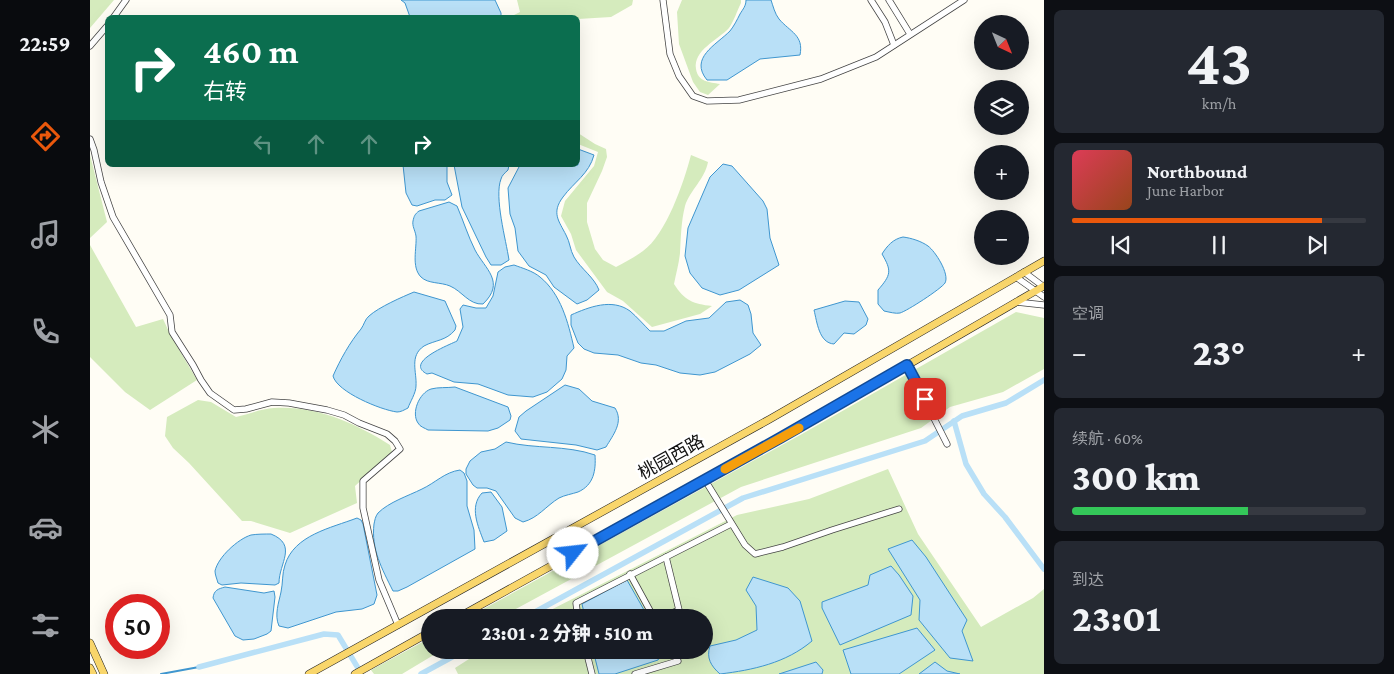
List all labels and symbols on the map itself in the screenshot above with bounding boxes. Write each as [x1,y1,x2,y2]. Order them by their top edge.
north arrow [974,15,1029,70]
pin [904,378,946,420]
street label: 桃园西路 [635,431,707,483]
position arrow [546,526,598,578]
speed limit sign: 50 [105,594,170,659]

